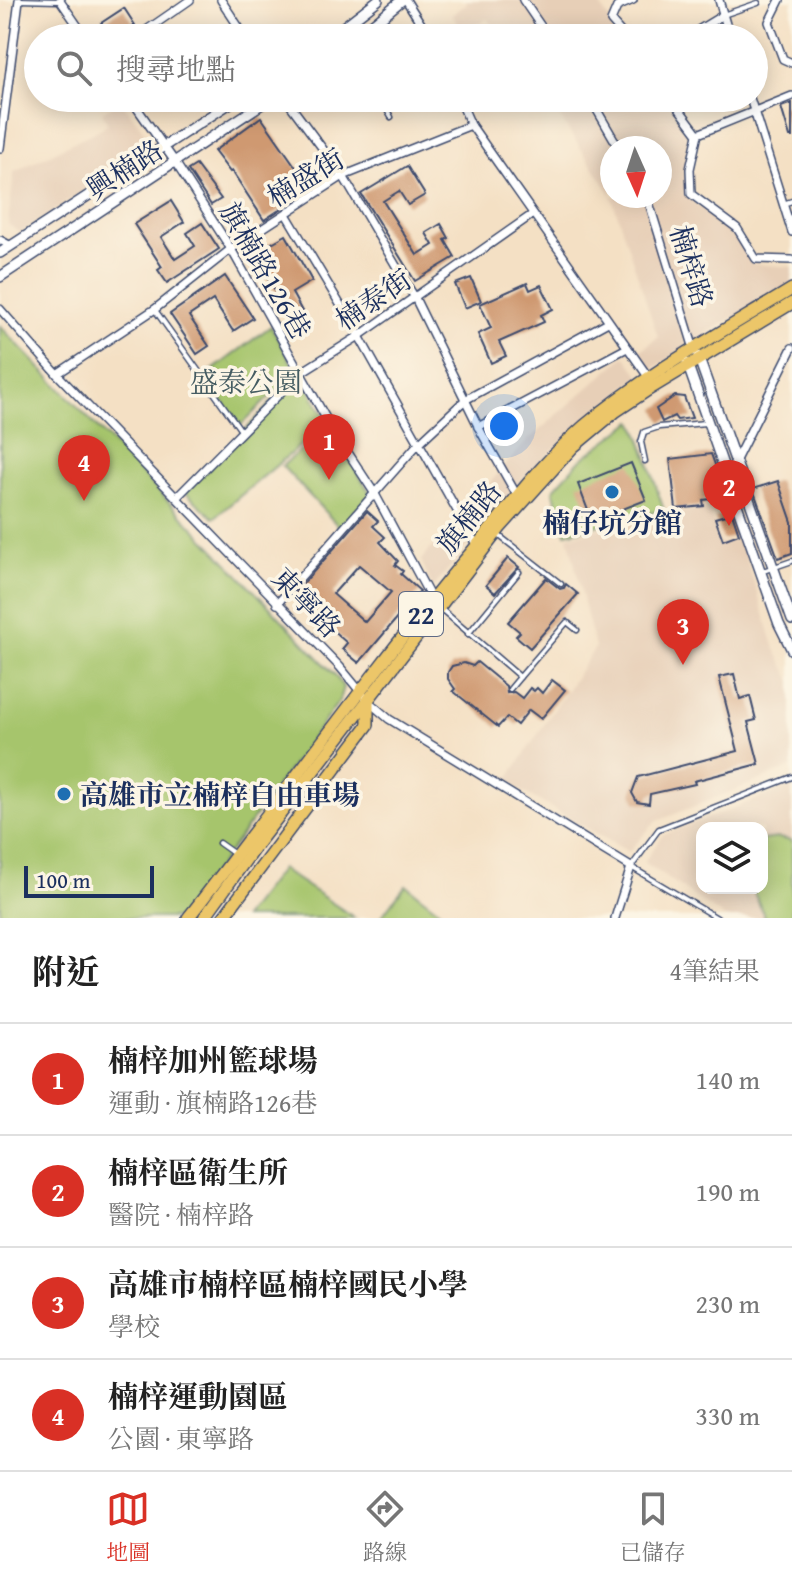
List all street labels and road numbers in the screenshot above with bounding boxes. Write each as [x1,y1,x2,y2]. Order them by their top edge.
street label: 興楠路 [78,129,170,209]
street label: 楠盛街 [258,138,352,216]
street label: 旗楠路126巷 [210,194,322,346]
street label: 楠梓路 [660,220,724,312]
street label: 楠泰街 [327,259,419,339]
street label: 旗楠路 [426,471,510,563]
street label: 東寧路 [263,558,351,646]
road number: 22 [399,592,443,636]

